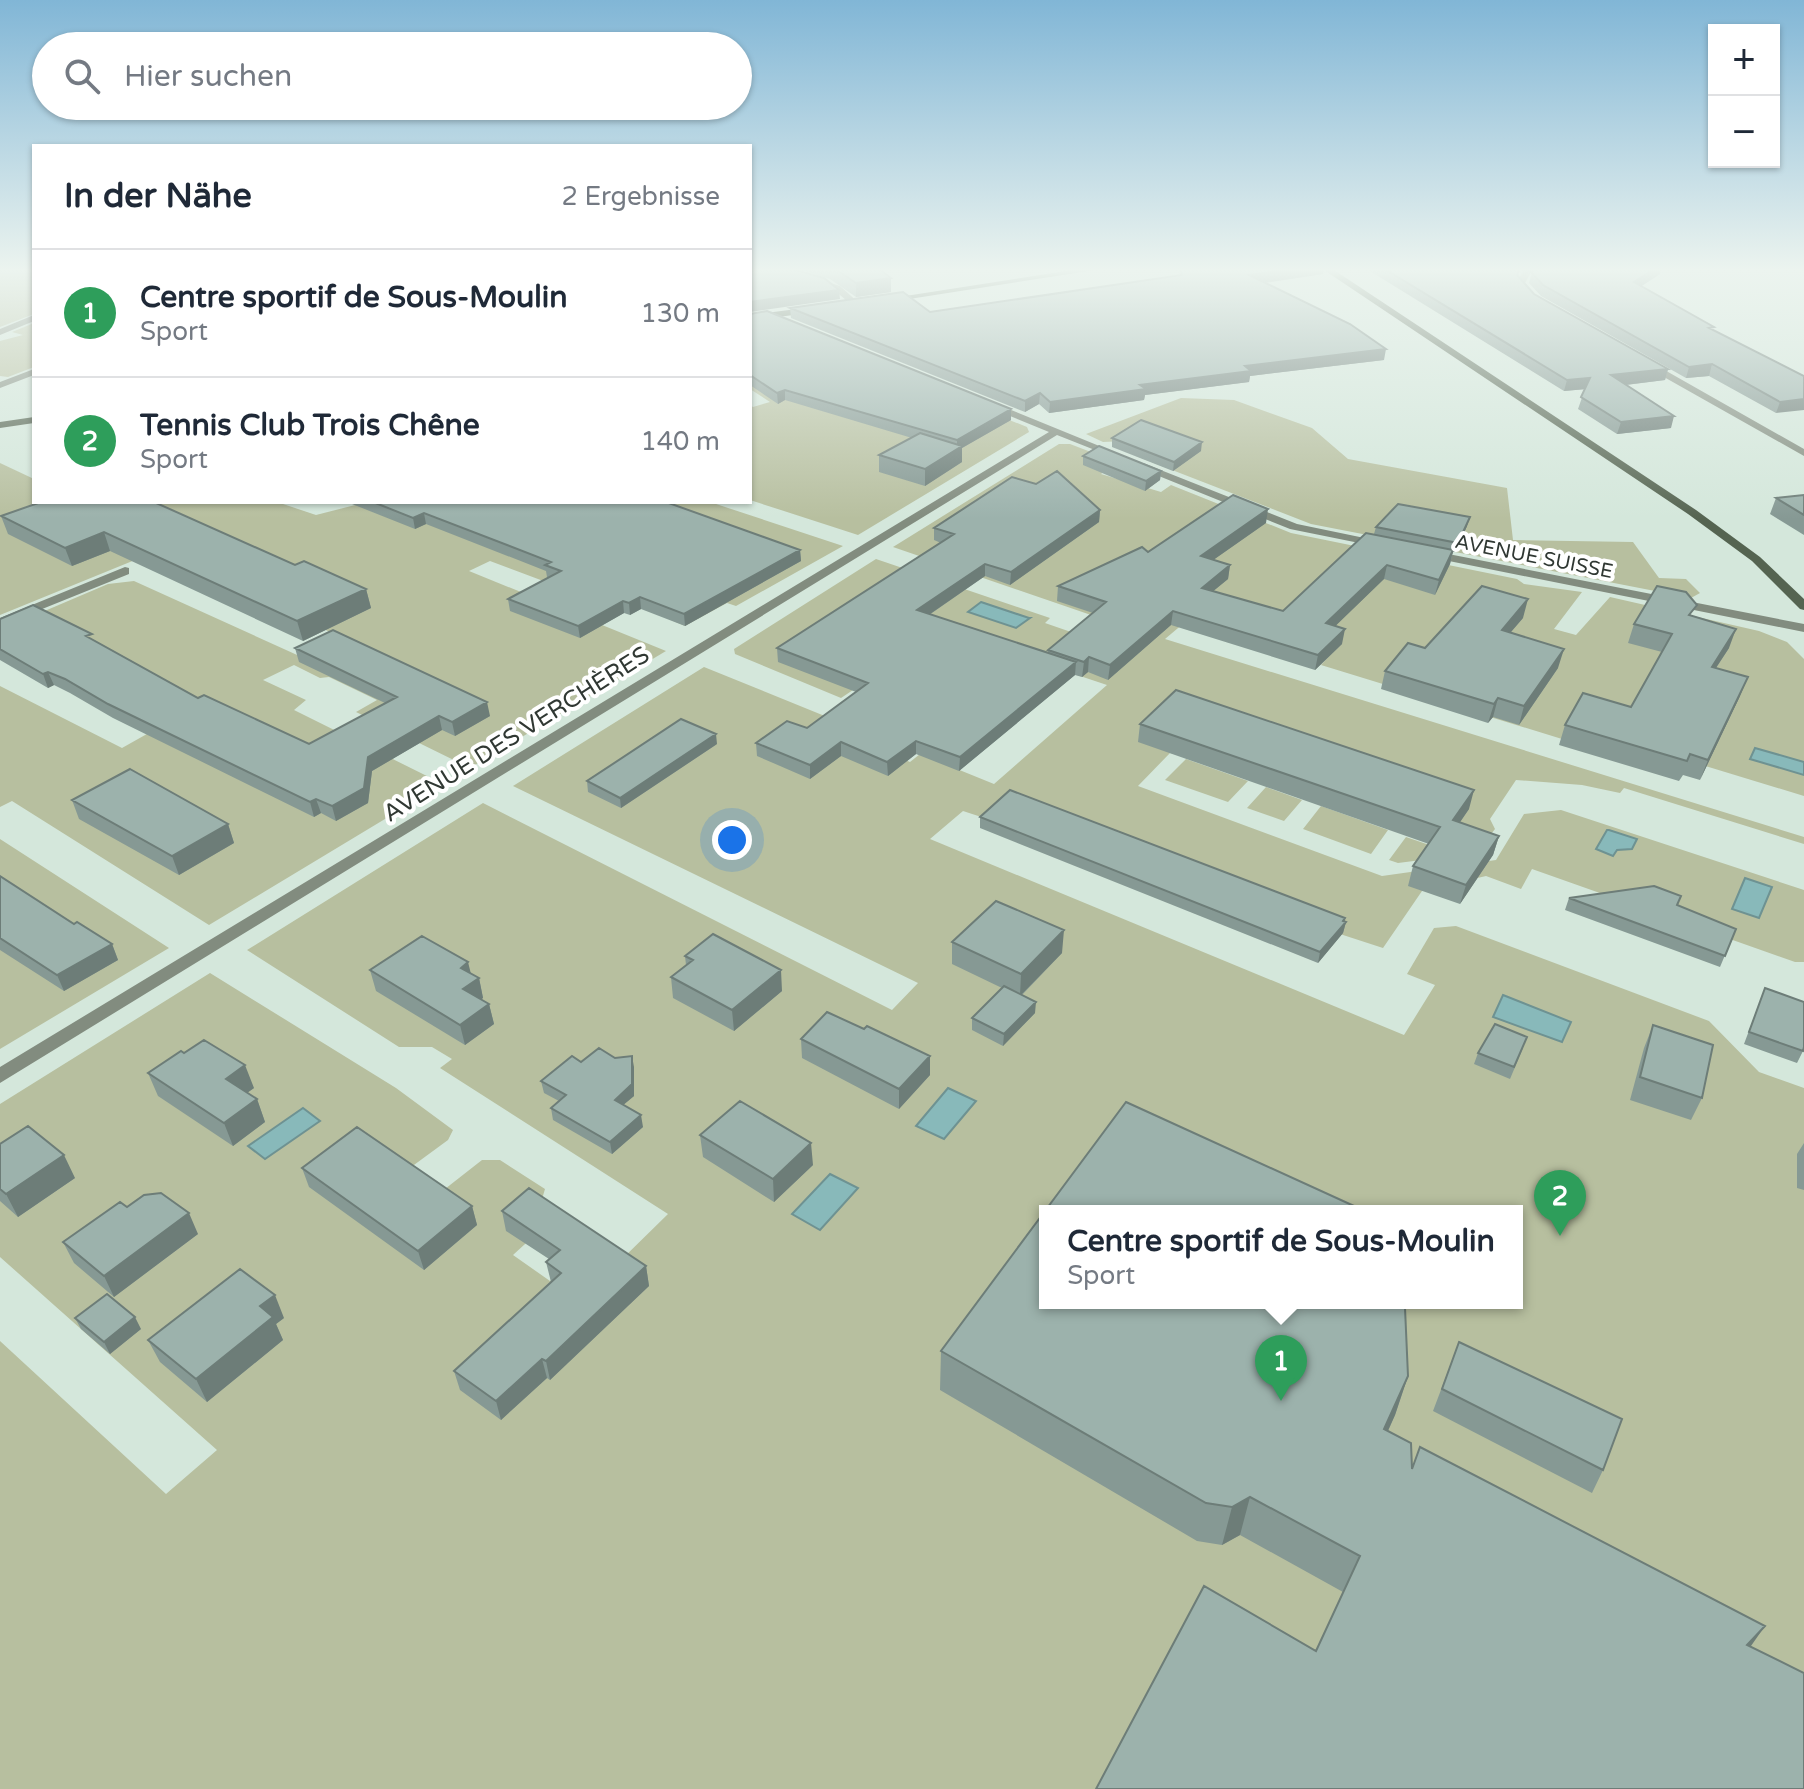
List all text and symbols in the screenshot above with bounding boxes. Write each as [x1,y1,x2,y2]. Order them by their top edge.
map controls [1708,24,1780,168]
button: + [1708,24,1780,96]
search box [32,32,752,120]
icon: search [60,54,104,98]
text: Hier suchen [124,58,292,95]
button: − [1708,96,1780,168]
text: In der Nähe [64,176,252,217]
text: 2 Ergebnisse [561,181,720,212]
text: Centre sportif de Sous-Moulin [140,279,567,316]
text: 1 [82,298,98,329]
text: 130 m [640,298,720,329]
text: Sport [140,316,208,347]
text: Tennis Club Trois Chêne [140,407,480,444]
text: 2 [82,426,98,457]
text: 140 m [640,426,720,457]
text: Sport [140,444,208,475]
street label: AVENUE SUISSE [1453,530,1615,584]
street label: AVENUE DES VERCHÈRES [377,640,655,828]
your location [712,820,752,860]
pin: 2 [1534,1170,1586,1236]
popup [1039,1205,1523,1309]
text: Centre sportif de Sous-Moulin [1067,1223,1495,1260]
text: Sport [1067,1260,1135,1291]
pin: 1 [1255,1335,1307,1401]

